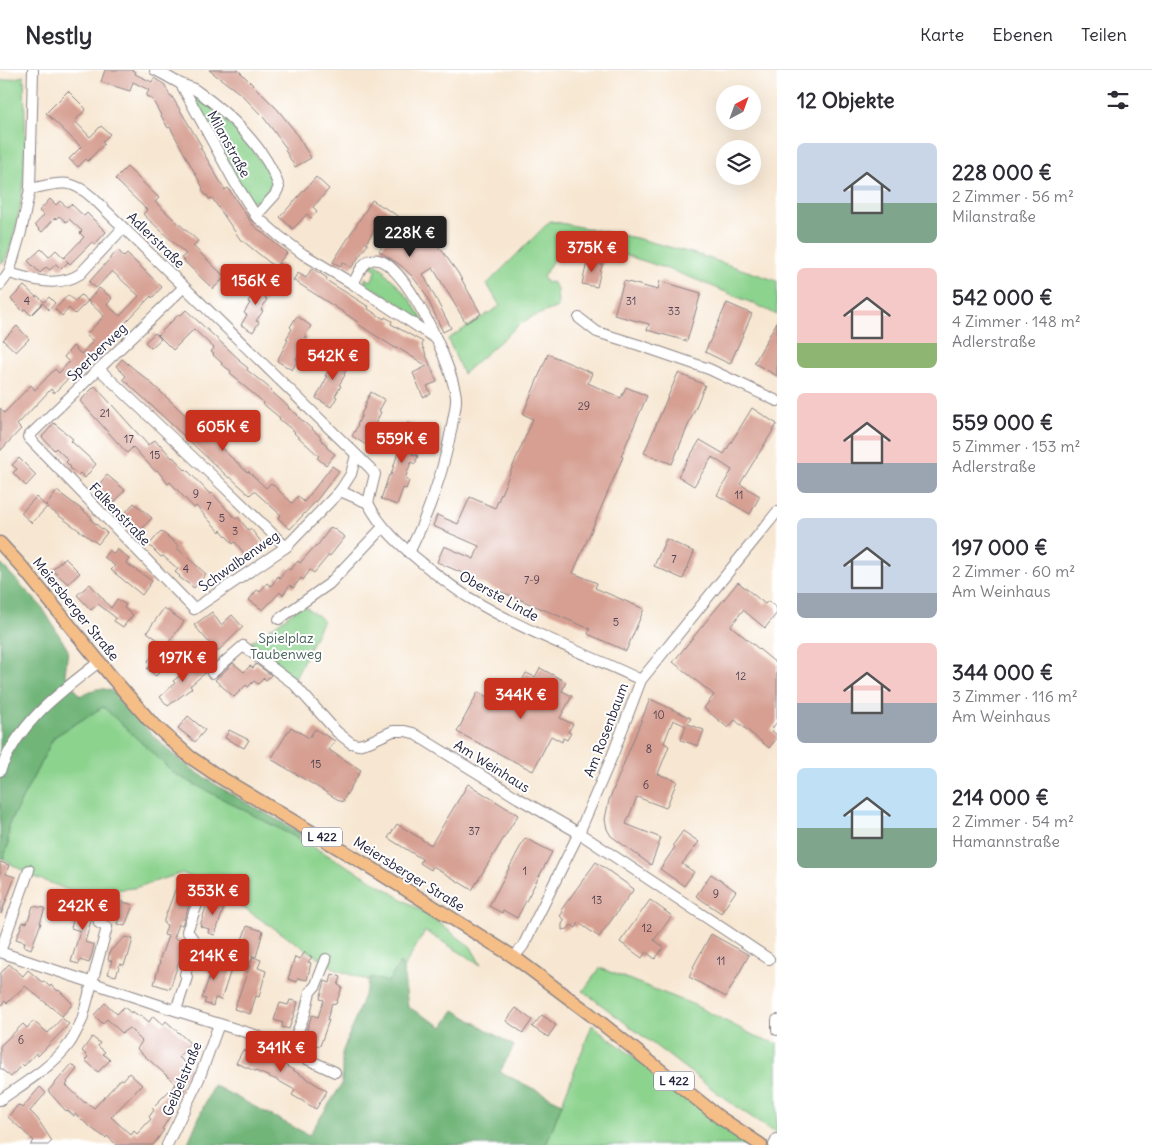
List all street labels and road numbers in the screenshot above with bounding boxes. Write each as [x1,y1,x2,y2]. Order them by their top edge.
street label: Milanstraße [203,108,255,180]
street label: Adlerstraße [123,208,189,272]
street label: Sperberweg [63,319,131,385]
street label: Falkenstraße [85,479,155,549]
street label: Schwalbenweg [195,526,283,596]
street label: Meiersberger Straße [29,554,123,664]
street label: Oberste Linde [456,567,542,625]
street label: Am Rosenbaum [580,680,632,780]
street label: Am Weinhaus [451,736,533,796]
road number: L 422 [302,828,342,846]
street label: Meiersberger Straße [350,833,468,915]
street label: Geibelstraße [158,1039,206,1119]
road number: L 422 [654,1071,694,1090]

